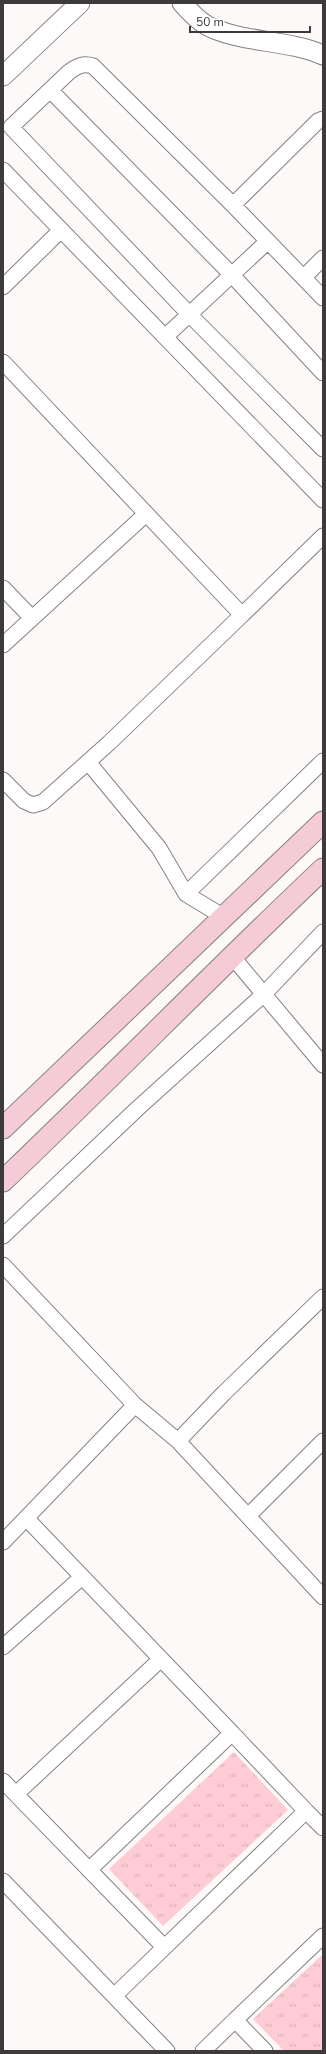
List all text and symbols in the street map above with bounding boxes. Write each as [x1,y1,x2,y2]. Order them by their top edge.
scale bar [190,8,310,34]
text: 50 m [196,14,224,30]

